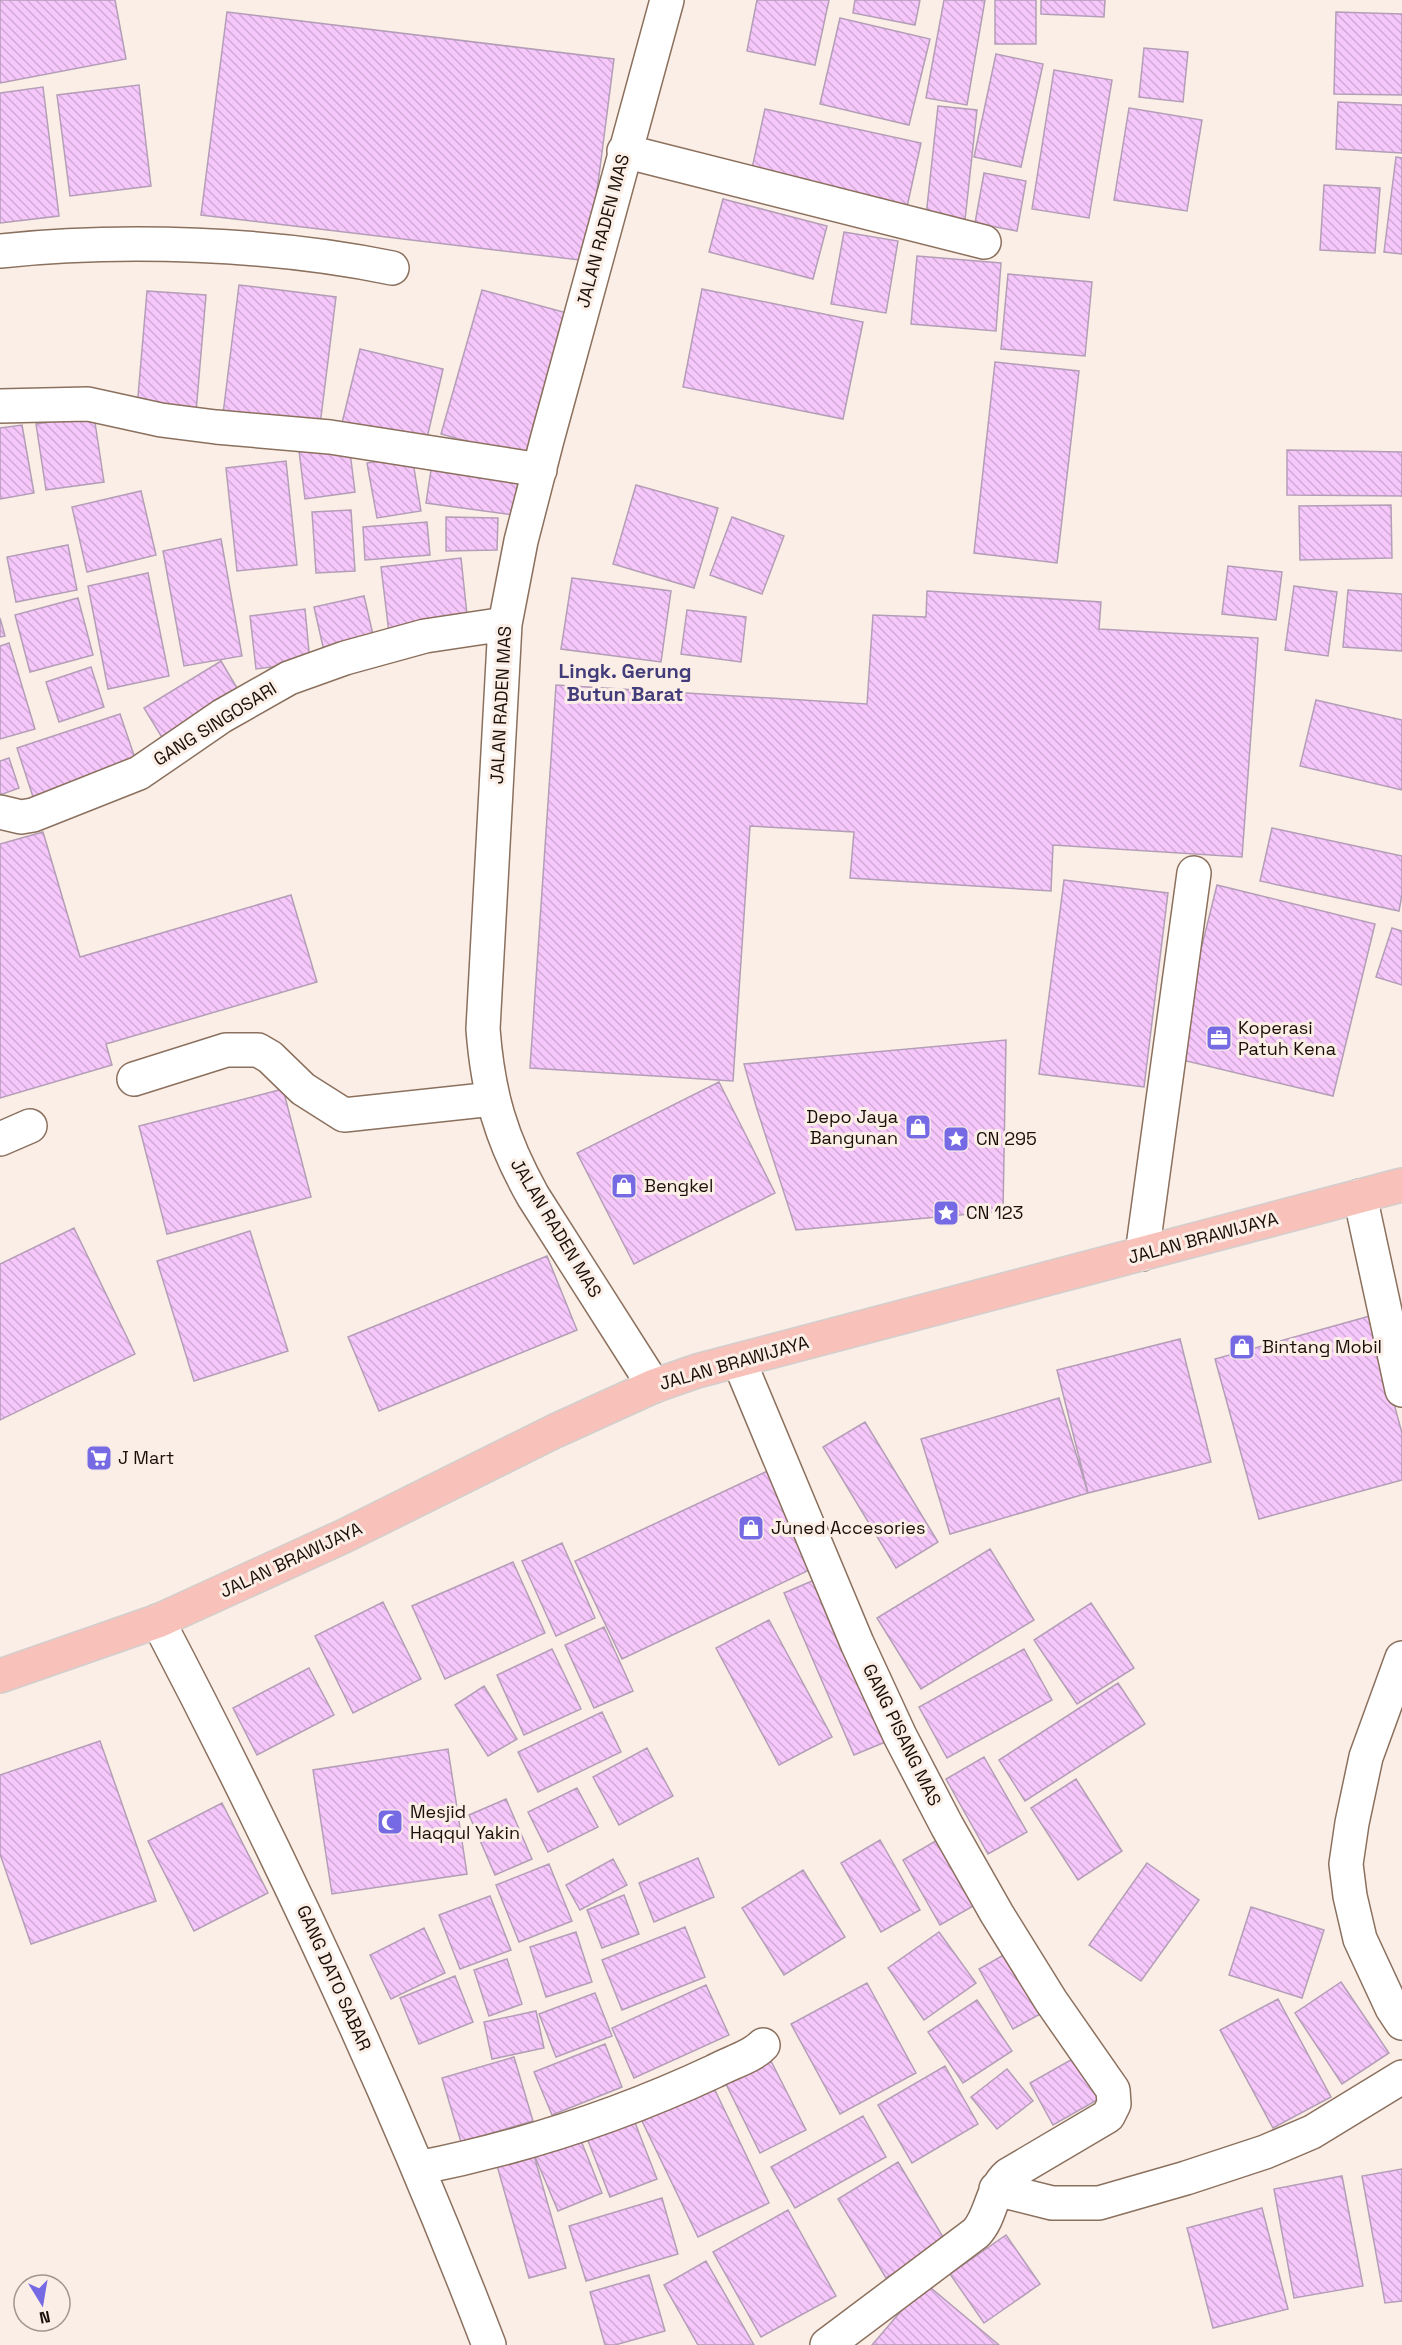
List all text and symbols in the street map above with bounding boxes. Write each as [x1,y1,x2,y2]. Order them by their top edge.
street label: JALAN RADEN MAS [571,151,634,310]
street label: JALAN RADEN MAS [485,625,516,785]
district label: Lingk. Gerung Butun Barat [558,658,692,707]
street label: GANG SINGOSARI [149,676,281,771]
place label: Koperasi Patuh Kena [1238,1016,1336,1060]
office icon: Koperasi Patuh Kena [1204,1023,1234,1053]
place label: Depo Jaya Bangunan [806,1105,898,1149]
shop icon: Depo Jaya Bangunan [903,1112,933,1142]
place icon: CN 295 [941,1124,971,1154]
place label: CN 295 [976,1127,1037,1150]
street label: JALAN RADEN MAS [506,1154,607,1302]
shop icon: Bengkel [609,1171,639,1201]
place label: Bengkel [644,1174,713,1197]
place icon: CN 123 [931,1198,961,1228]
place label: CN 123 [966,1201,1023,1224]
street label: JALAN BRAWIJAYA [1125,1206,1280,1269]
street label: JALAN BRAWIJAYA [656,1330,811,1395]
shop icon: Bintang Mobil [1227,1332,1257,1362]
place label: Bintang Mobil [1262,1335,1382,1358]
supermarket icon: J Mart [84,1443,114,1473]
place label: J Mart [118,1446,174,1469]
shop icon: Juned Accesories [736,1513,766,1543]
street label: JALAN BRAWIJAYA [216,1516,366,1603]
place label: Juned Accesories [771,1516,925,1539]
street label: GANG PISANG MAS [858,1660,947,1810]
place label: Mesjid Haqqul Yakin [410,1800,520,1844]
mosque icon: Mesjid Haqqul Yakin [375,1807,405,1837]
street label: GANG DATO SABAR [292,1901,377,2054]
north arrow [12,2273,72,2333]
text: N [37,2306,52,2329]

